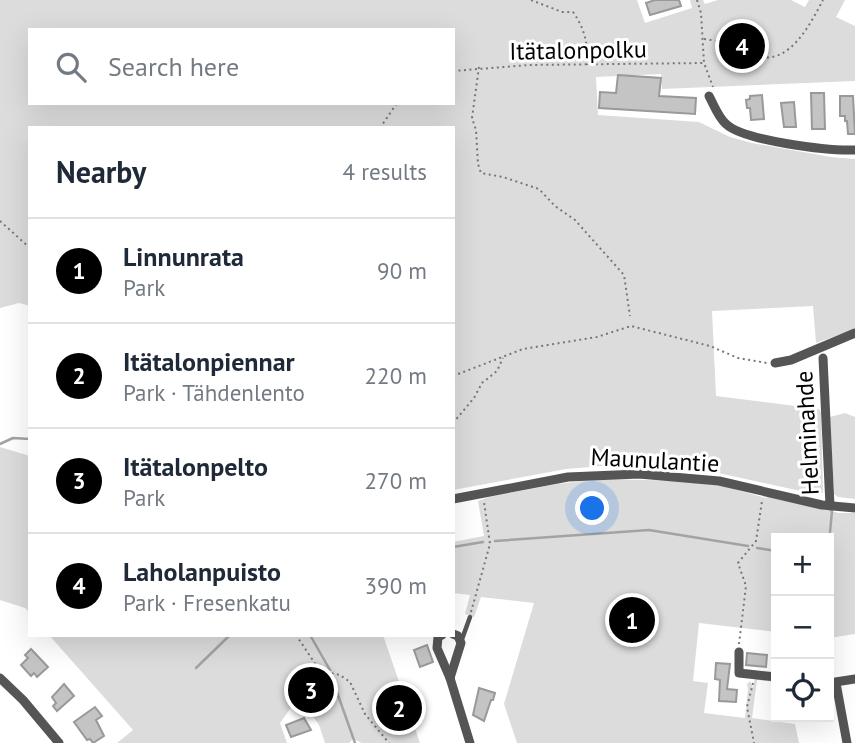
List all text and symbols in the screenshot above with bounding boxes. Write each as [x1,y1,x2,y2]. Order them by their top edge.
pin: 4 [719,20,765,72]
search box [28,28,455,105]
street label: Itätalonpolku [509,33,647,67]
icon: search [52,48,90,86]
text: Search here [108,50,239,83]
text: Nearby [56,152,146,191]
text: 4 results [343,157,427,186]
text: Linnunrata [123,240,244,273]
text: 1 [72,256,86,285]
text: 90 m [377,256,427,285]
text: Park [123,273,165,302]
text: Itätalonpiennar [123,345,295,378]
text: 2 [72,361,86,390]
text: 220 m [365,361,427,390]
street label: Helminahde [788,370,826,496]
text: Park · Tähdenlento [123,378,305,407]
street label: Maunulantie [590,441,720,479]
text: Itätalonpelto [123,450,268,483]
text: 3 [72,466,86,495]
text: 270 m [365,466,427,495]
text: Park [123,483,165,512]
your location [575,491,609,525]
map controls [771,533,834,722]
button: + [771,533,834,596]
text: Laholanpuisto [123,555,281,588]
text: 4 [72,571,86,600]
text: 390 m [365,571,427,600]
text: Park · Fresenkatu [123,588,291,617]
pin: 1 [609,594,655,646]
button: − [771,596,834,659]
button: locate [771,659,834,722]
pin: 3 [288,664,334,716]
pin: 2 [376,682,422,734]

